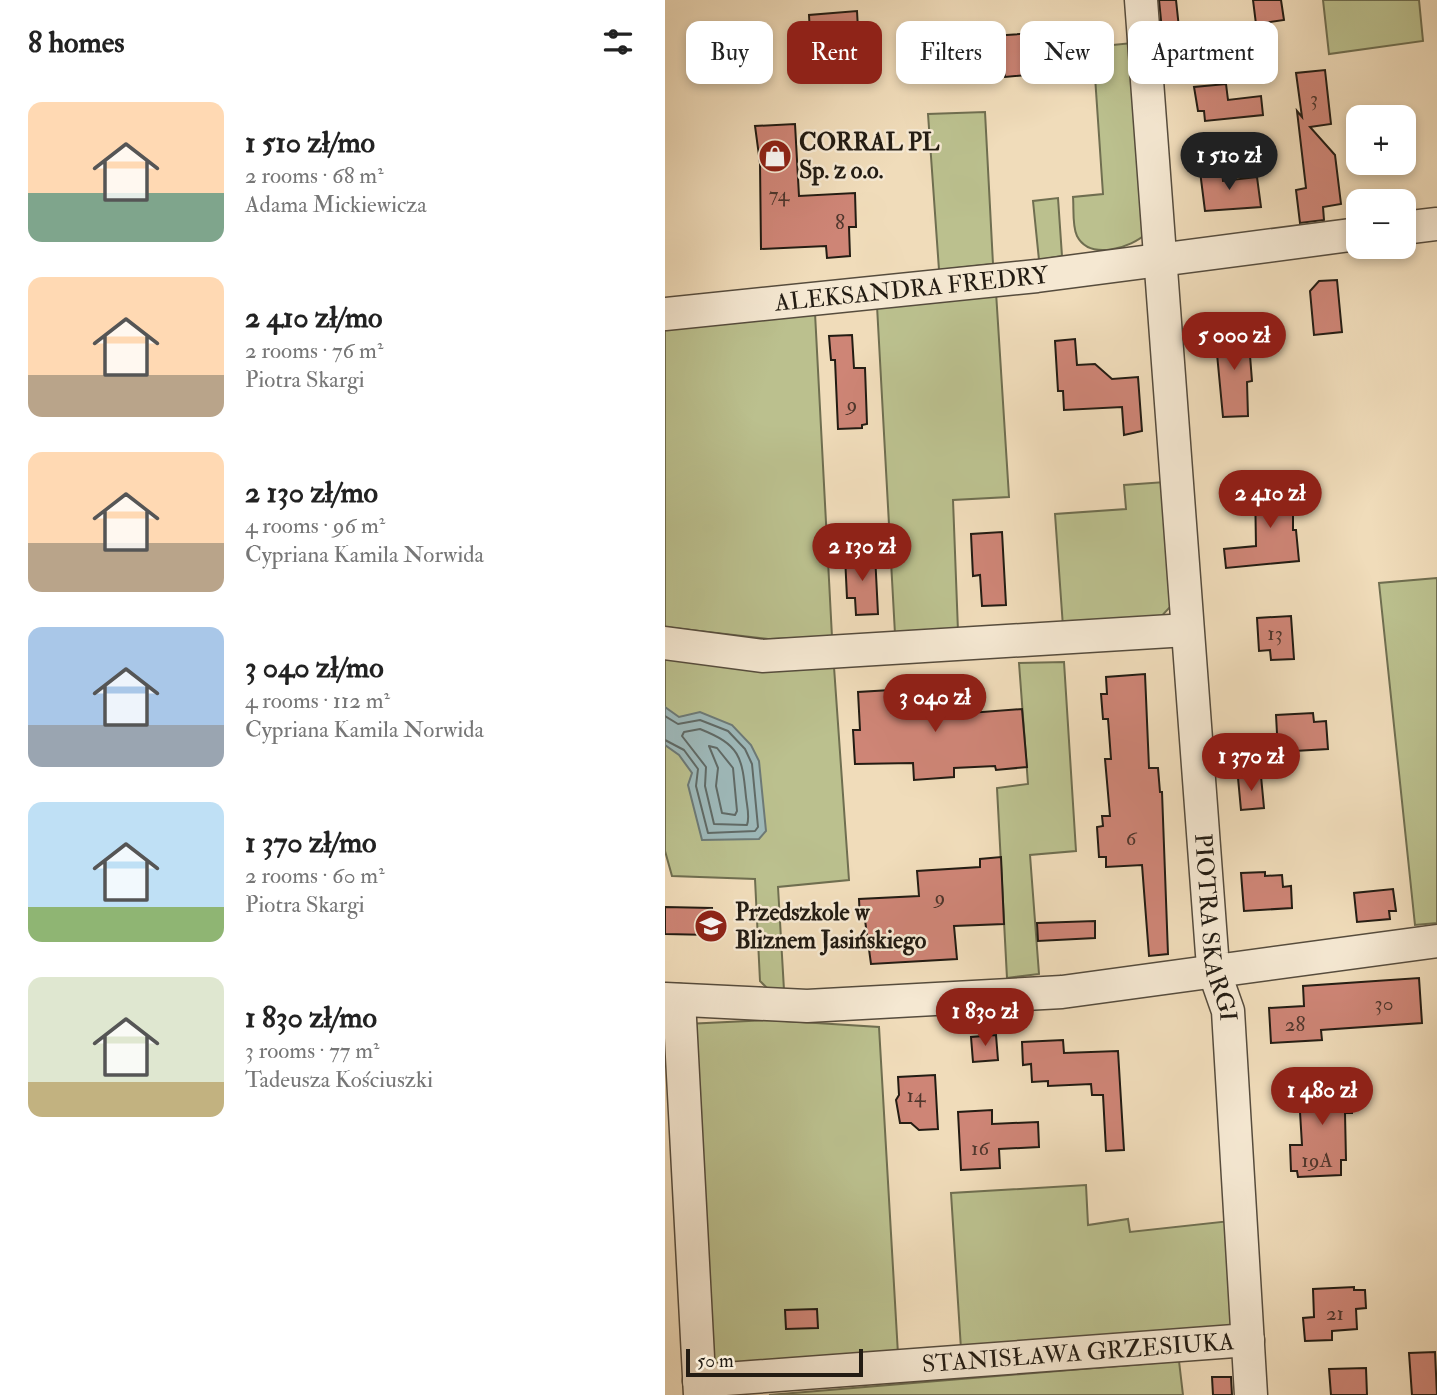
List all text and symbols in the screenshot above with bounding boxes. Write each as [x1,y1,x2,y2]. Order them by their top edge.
chip: Buy [686,21,773,84]
chip: Rent [787,21,882,84]
chip: Filters [896,21,1006,84]
chip: New [1020,21,1114,84]
chip: Apartment [1128,21,1278,84]
icon: filters [599,23,637,61]
text: 8 homes [28,24,125,61]
house number: 3 [1310,85,1318,112]
map controls [1346,105,1416,259]
button: + [1346,105,1416,175]
text: 1 510 zł/mo [245,124,375,161]
place label: CORRAL PL Sp. z o.o. [799,127,940,186]
icon: home [84,130,168,214]
pin: 1 510 zł [1157,132,1301,192]
shop icon: CORRAL PL Sp. z o.o. [756,137,794,175]
text: 1 510 zł [1197,140,1261,169]
text: 2 rooms · 68 m² [245,161,384,190]
house number: 74 [769,181,791,208]
button: − [1346,189,1416,259]
text: Adama Mickiewicza [245,190,427,219]
house number: 8 [835,209,845,236]
street label: ALEKSANDRA FREDRY [772,260,1051,319]
text: 2 410 zł/mo [245,299,383,336]
icon: home [84,305,168,389]
pin: 5 000 zł [1162,312,1306,372]
text: 5 000 zł [1198,320,1270,349]
text: 2 rooms · 76 m² [245,336,383,365]
text: Piotra Skargi [245,365,365,394]
house number: 9 [845,391,857,418]
pin: 2 410 zł [1198,470,1342,530]
text: 2 130 zł/mo [245,474,378,511]
text: 2 410 zł [1235,478,1305,507]
icon: home [84,480,168,564]
text: 4 rooms · 96 m² [245,511,385,540]
pin: 2 130 zł [790,524,934,583]
text: 2 130 zł [828,531,896,560]
text: Cypriana Kamila Norwida [245,540,484,569]
house number: 13 [1267,620,1283,647]
text: 3 040 zł/mo [245,649,384,686]
icon: home [84,655,168,739]
pin: 3 040 zł [863,674,1007,734]
text: 3 040 zł [899,682,971,711]
text: 4 rooms · 112 m² [245,686,390,715]
text: Cypriana Kamila Norwida [245,715,484,744]
pin: 1 370 zł [1179,734,1323,793]
text: 1 370 zł [1218,741,1284,770]
text: 1 370 zł/mo [245,824,377,861]
house number: 6 [1126,825,1138,852]
icon: home [84,830,168,914]
street label: PIOTRA SKARGI [1187,832,1244,1022]
text: 2 rooms · 60 m² [245,861,385,890]
house number: 9 [933,884,945,911]
text: Piotra Skargi [245,890,365,919]
place label: Przedszkole w Bliznem Jasińskiego [735,897,927,956]
school or university icon: Przedszkole w Bliznem Jasińskiego [692,907,730,945]
pin: 1 830 zł [913,988,1057,1048]
house number: 30 [1375,990,1393,1017]
text: 1 830 zł [952,996,1018,1025]
text: 1 830 zł/mo [245,999,377,1036]
icon: home [84,1005,168,1089]
house number: 28 [1285,1011,1305,1038]
text: 3 rooms · 77 m² [245,1036,380,1065]
text: Tadeusza Kościuszki [245,1065,433,1094]
pin: 1 480 zł [1250,1068,1394,1127]
text: 1 480 zł [1287,1075,1357,1104]
house number: 14 [907,1082,927,1109]
house number: 16 [971,1135,990,1162]
house number: 19A [1301,1147,1333,1174]
house number: 21 [1326,1300,1344,1327]
street label: STANISŁAWA GRZESIUKA [921,1326,1235,1380]
scale bar [686,1346,863,1378]
text: 50 m [697,1349,734,1373]

